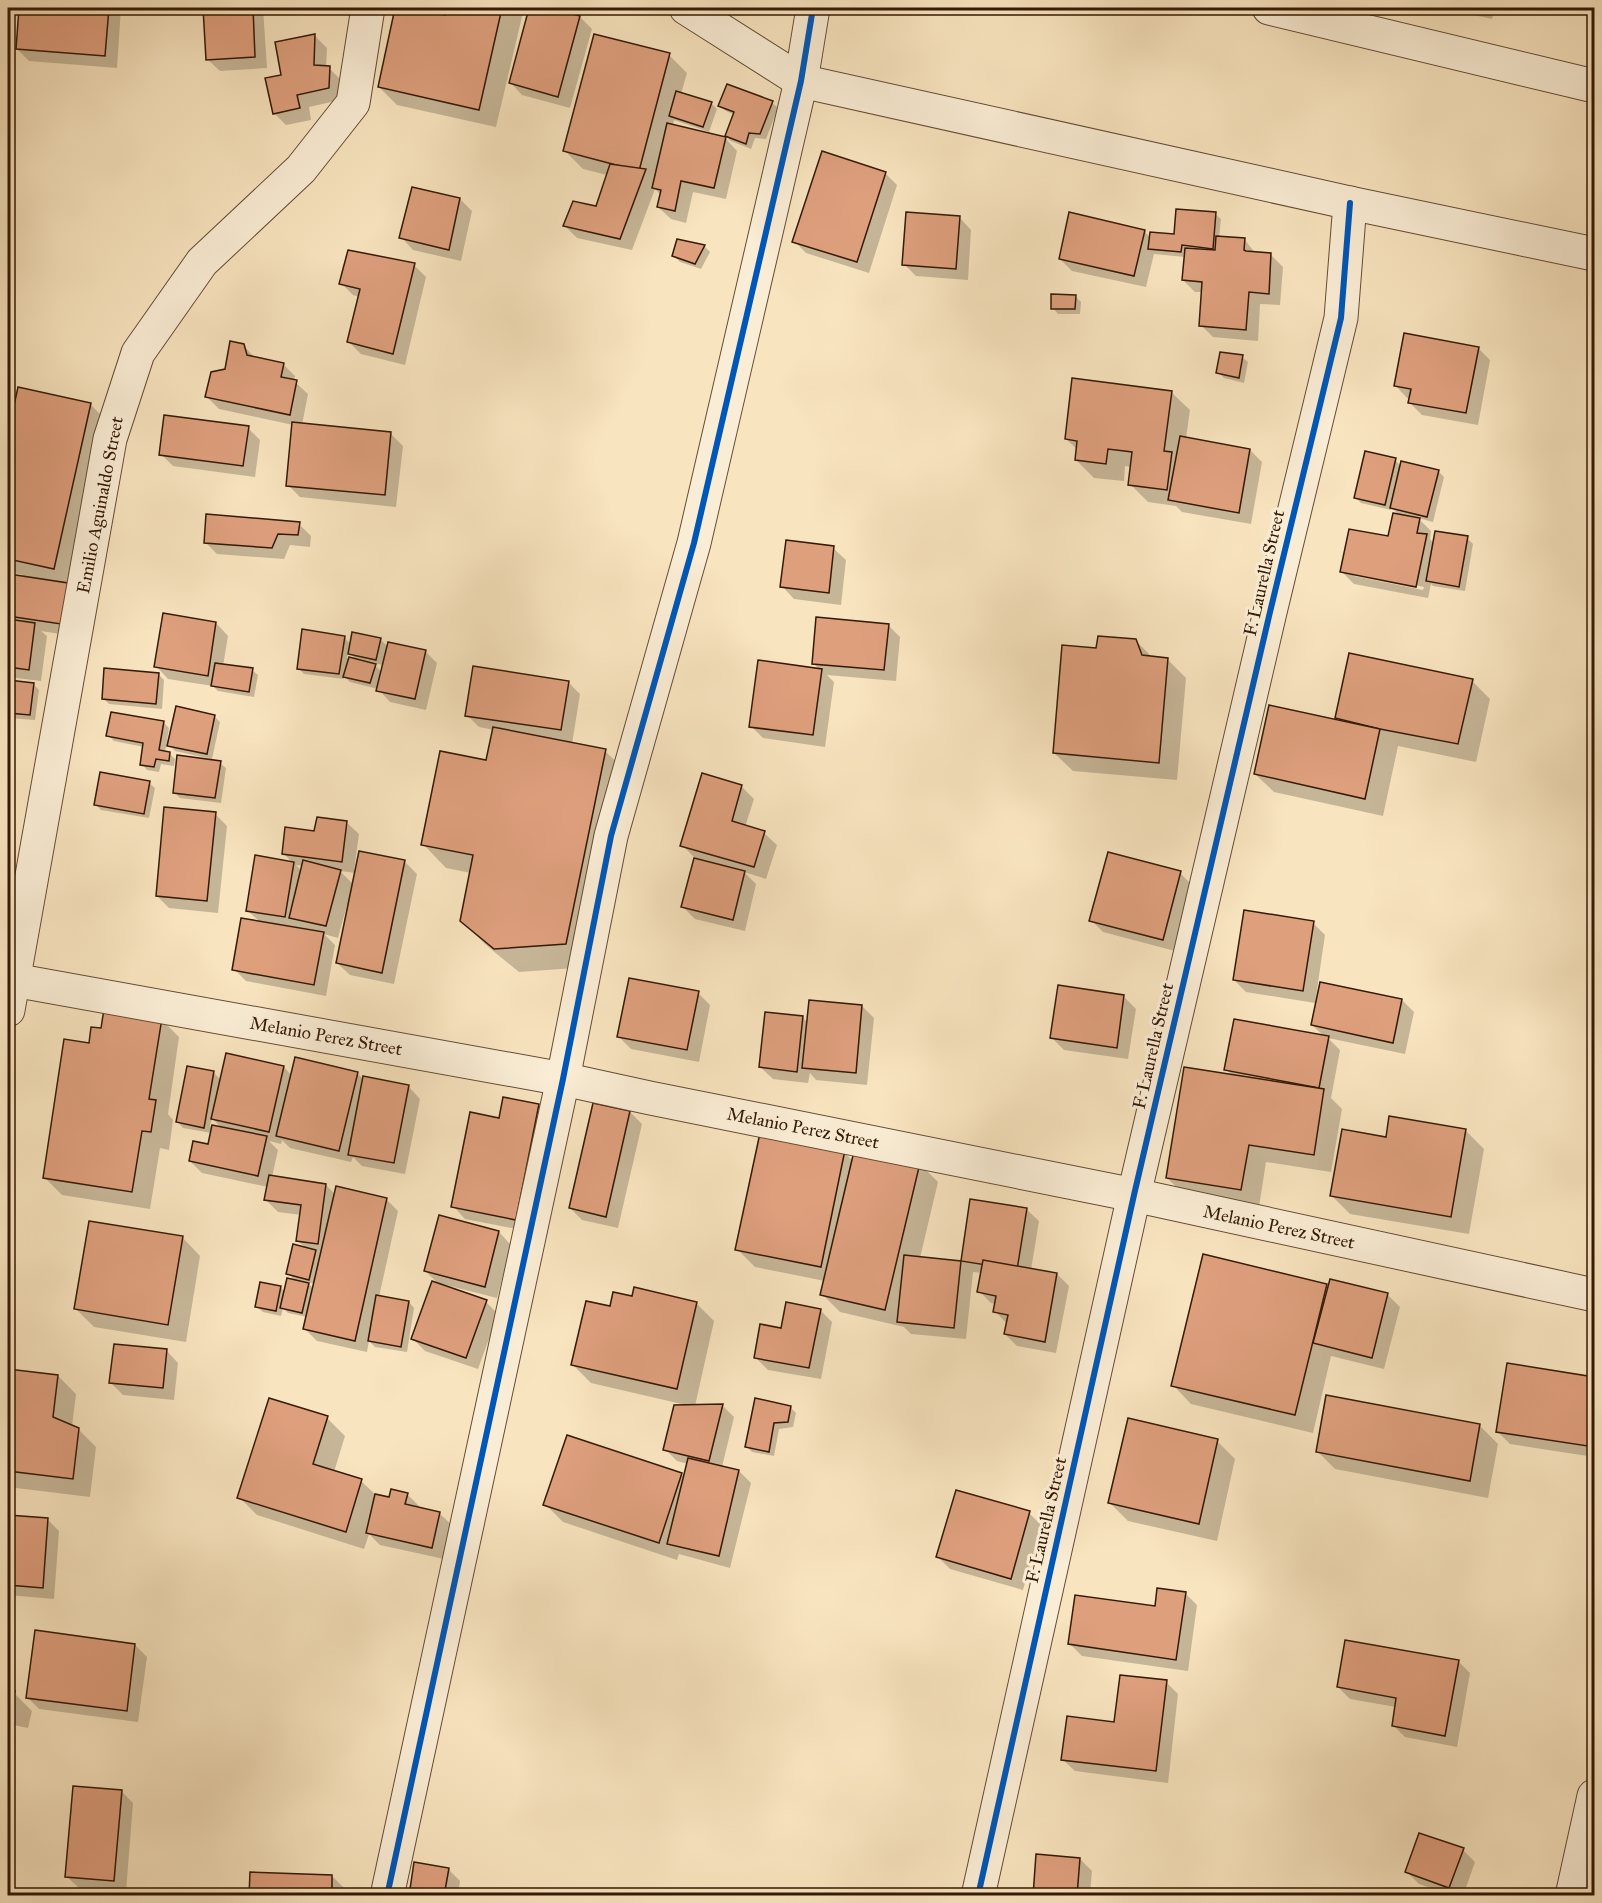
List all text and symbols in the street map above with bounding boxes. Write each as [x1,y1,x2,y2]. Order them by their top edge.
street label: Emilio Aguinaldo Street [72,414,129,596]
street label: F. Laurella Street [1239,507,1289,638]
street label: F. Laurella Street [1128,980,1178,1111]
street label: Melanio Perez Street [248,1012,405,1060]
street label: Melanio Perez Street [725,1102,882,1154]
street label: Melanio Perez Street [1201,1200,1357,1254]
street label: F. Laurella Street [1021,1454,1071,1585]

